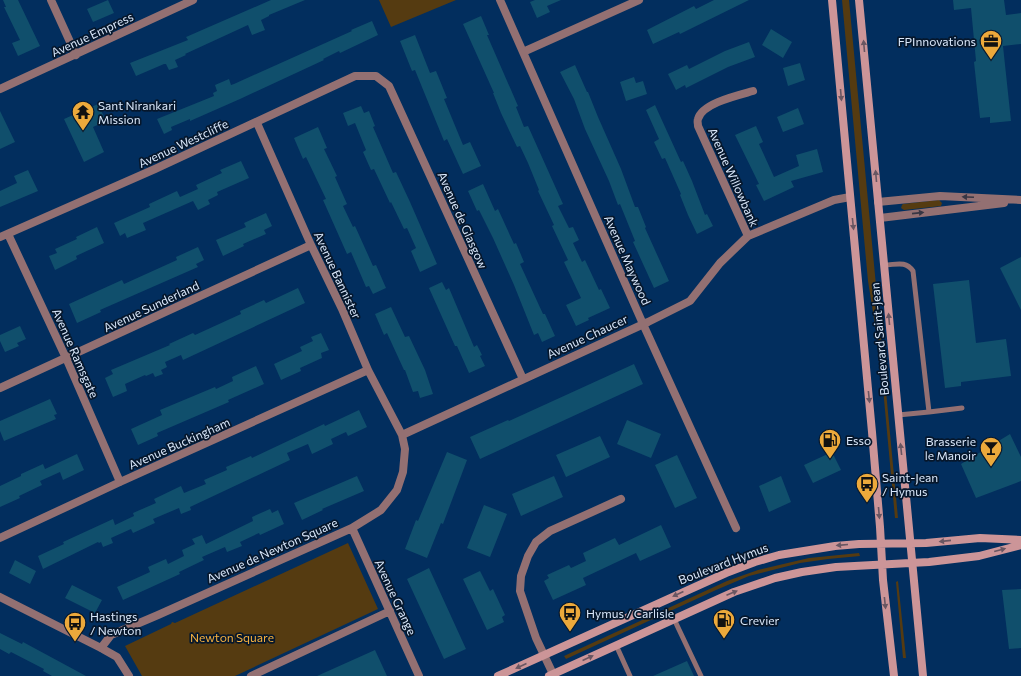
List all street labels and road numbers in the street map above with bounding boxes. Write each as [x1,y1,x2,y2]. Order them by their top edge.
street label: Avenue Empress [49,9,135,59]
street label: Avenue Westcliffe [136,116,230,170]
street label: Avenue Willowbank [706,125,762,229]
street label: Avenue de Glasgow [435,169,491,271]
street label: Avenue Maywood [602,213,654,307]
street label: Avenue Bannister [312,229,364,321]
street label: Avenue Sunderland [101,278,201,334]
street label: Boulevard Saint-Jean [867,282,892,396]
street label: Avenue Ramsgate [50,306,102,400]
street label: Avenue Chaucer [544,311,630,361]
street label: Avenue Buckingham [126,414,232,472]
street label: Avenue de Newton Square [204,515,340,585]
street label: Boulevard Hymus [676,539,770,587]
street label: Avenue Grange [372,557,420,637]

